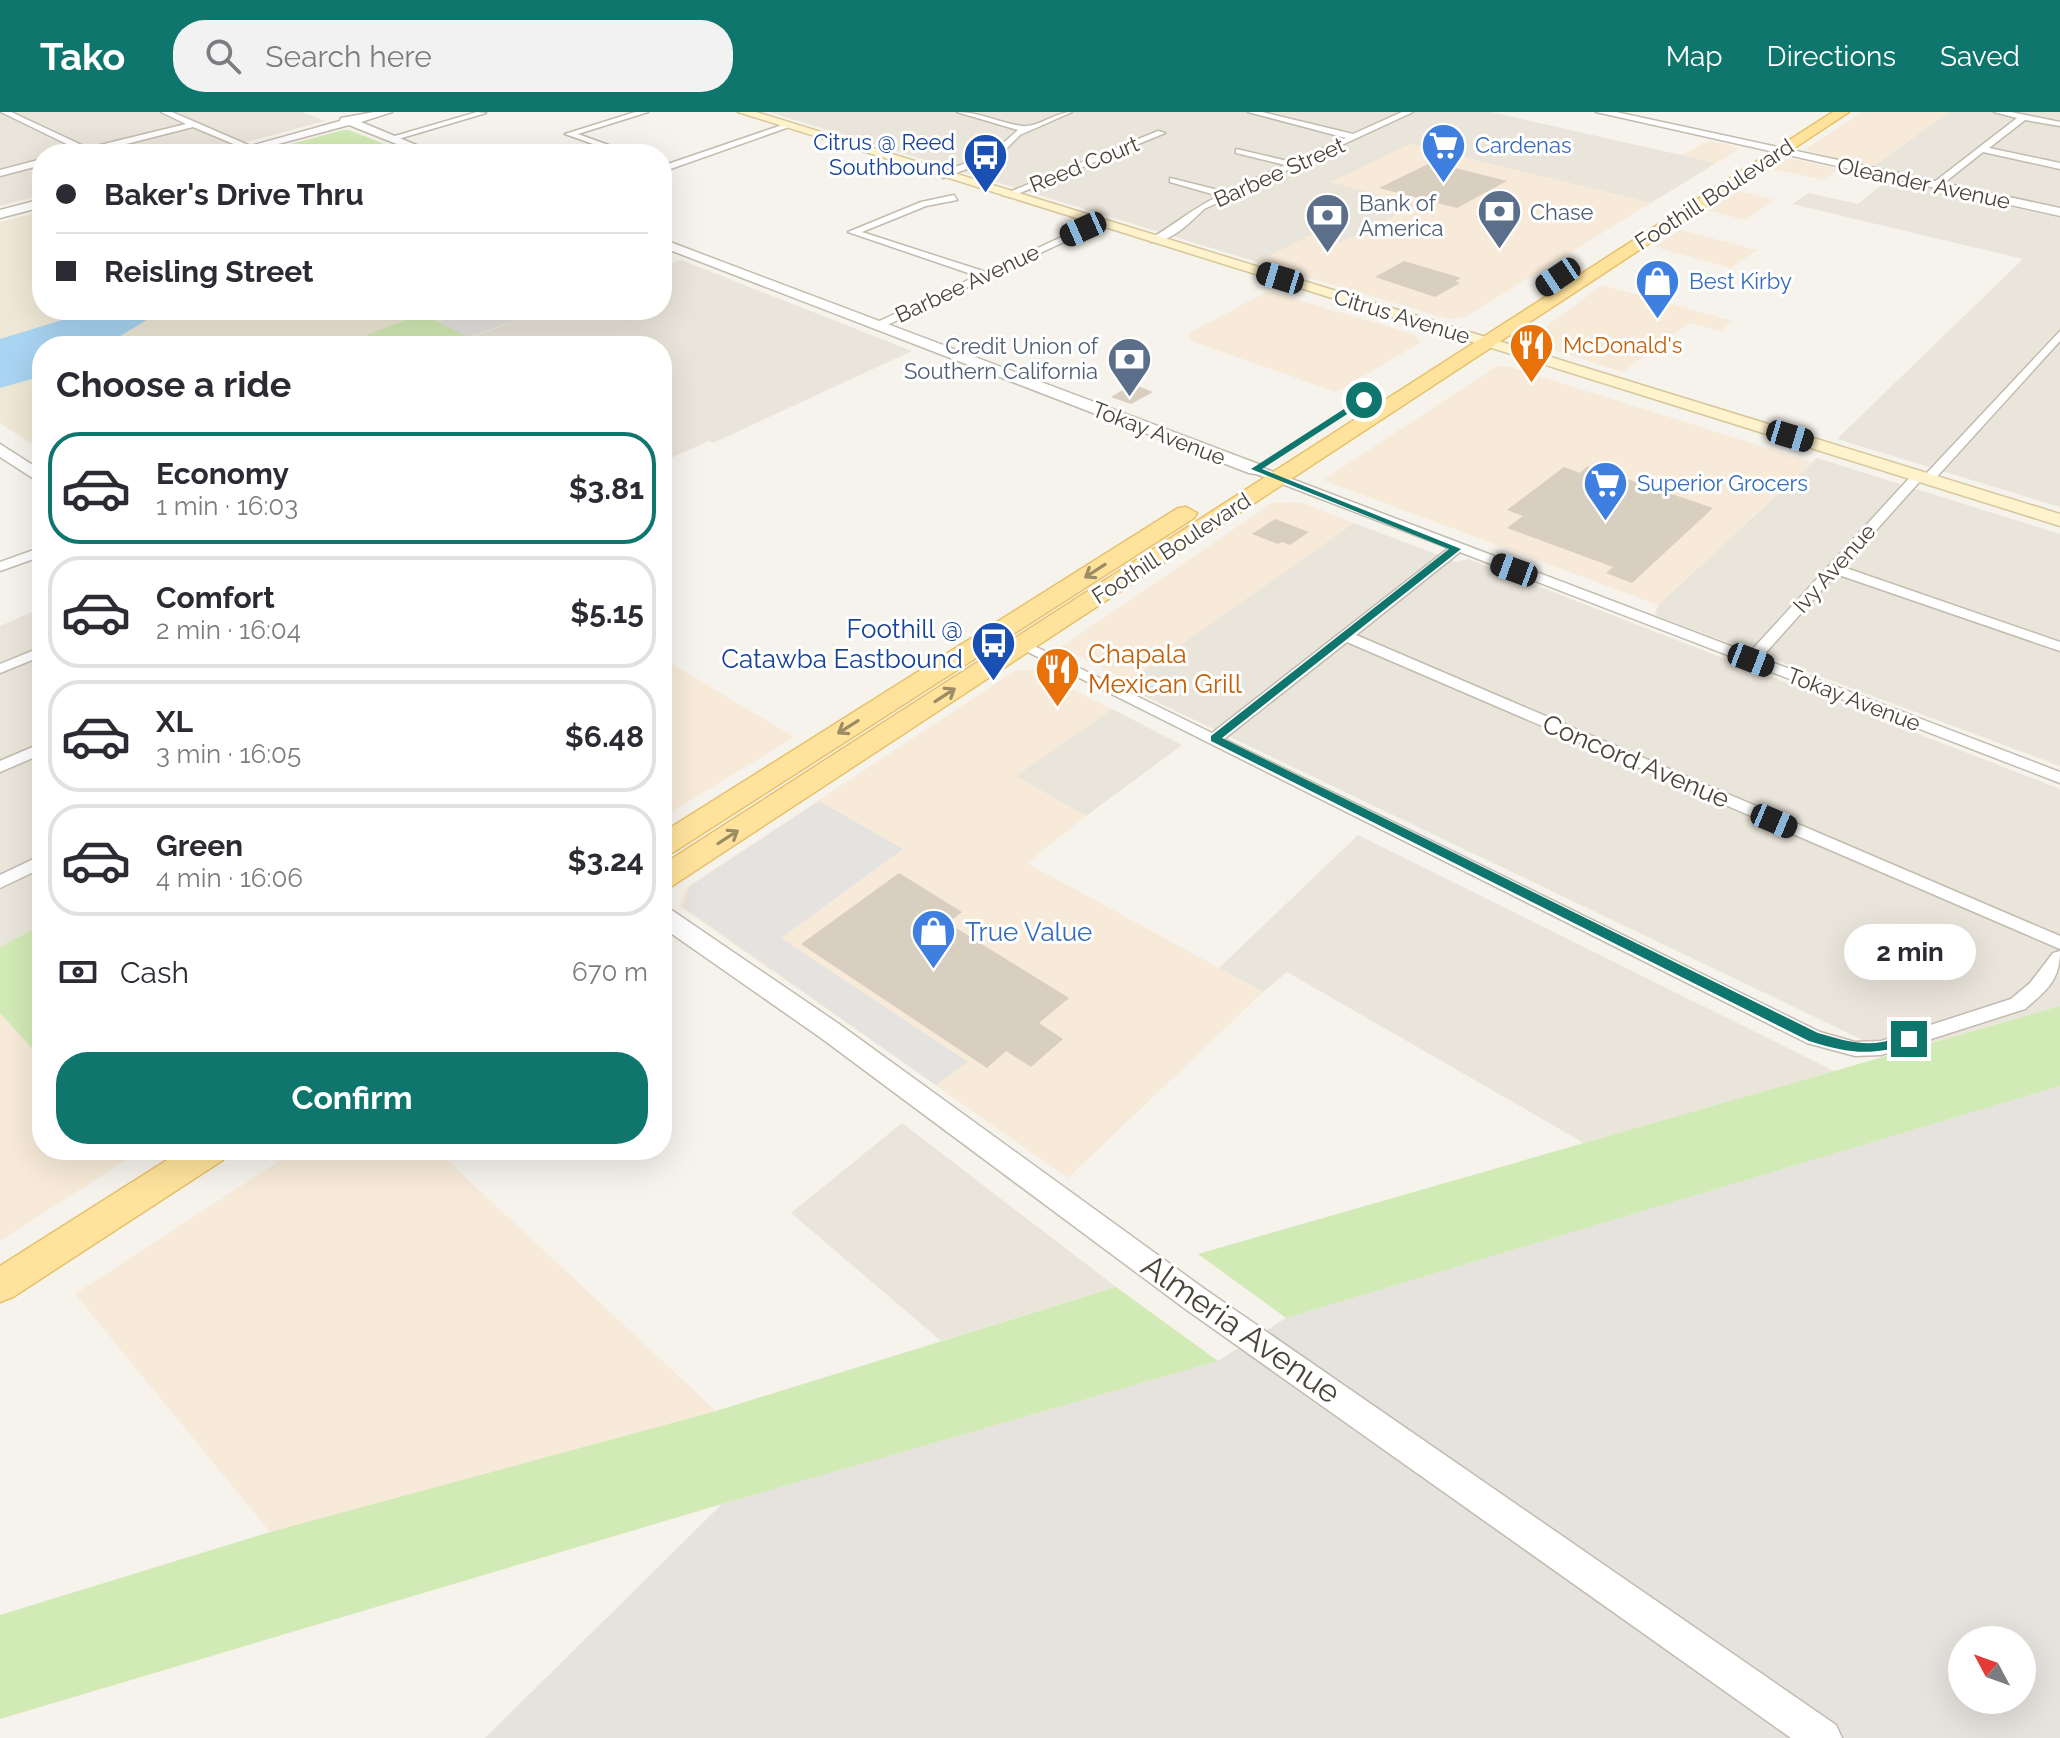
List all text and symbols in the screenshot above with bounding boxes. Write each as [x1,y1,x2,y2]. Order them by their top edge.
search box [173,20,733,92]
text: Tako [40,34,125,79]
icon: search [201,34,245,78]
text: Search here [265,39,432,74]
text: Map [1666,40,1723,73]
text: Directions [1767,40,1896,73]
text: Saved [1940,40,2020,73]
supermarket icon: Cardenas [1420,121,1468,184]
place label: Citrus @ Reed Southbound [813,129,955,180]
street label: Reed Court [1026,130,1143,198]
bus stop icon: Citrus @ Reed Southbound [962,131,1010,194]
street label: Barbee Street [1210,131,1349,212]
place label: Cardenas [1475,132,1572,158]
street label: Foothill Boulevard [1630,133,1798,255]
street label: Oleander Avenue [1835,152,2013,214]
text: Baker's Drive Thru [104,177,364,212]
bank icon: Chase [1475,188,1523,251]
place label: Bank of America [1359,190,1444,241]
bank icon: Bank of America [1304,192,1352,255]
place label: Chase [1530,199,1594,225]
car [1056,208,1110,250]
street label: Barbee Avenue [891,238,1043,328]
text: Reisling Street [104,254,314,289]
car [1531,254,1585,300]
shop icon: Best Kirby [1634,257,1682,320]
car [1254,260,1306,296]
place label: Best Kirby [1689,268,1792,294]
street label: Citrus Avenue [1331,283,1473,349]
restaurant icon: McDonald's [1508,321,1556,384]
place label: McDonald's [1563,332,1682,358]
place label: Credit Union of Southern California [904,333,1099,384]
bank icon: Credit Union of Southern California [1105,335,1153,398]
text: Choose a ride [56,363,291,405]
route start [1346,382,1382,418]
street label: Tokay Avenue [1089,396,1229,470]
car [1764,418,1816,454]
icon: car [60,452,132,524]
text: Economy [156,456,289,491]
supermarket icon: Superior Grocers [1582,459,1630,522]
place label: Superior Grocers [1637,470,1808,496]
text: $3.81 [569,471,644,506]
street label: Foothill Boulevard [1087,487,1255,609]
text: 1 min · 16:03 [156,491,298,521]
street label: Ivy Avenue [1787,518,1881,618]
car [1487,551,1541,589]
one-way arrow [1084,564,1107,580]
icon: car [60,576,132,648]
text: Comfort [156,580,275,615]
text: $5.15 [570,595,644,630]
place label: Foothill @ Catawba Eastbound [721,614,963,674]
text: 2 min · 16:04 [156,615,301,645]
bus stop icon: Foothill @ Catawba Eastbound [970,620,1018,683]
place label: Chapala Mexican Grill [1088,639,1243,699]
car [1724,640,1778,680]
restaurant icon: Chapala Mexican Grill [1033,645,1081,708]
street label: Tokay Avenue [1784,662,1924,736]
one-way arrow [933,686,956,702]
icon: car [60,700,132,772]
text: XL [156,704,193,739]
street label: Concord Avenue [1538,708,1734,814]
text: $6.48 [565,719,644,754]
one-way arrow [837,720,860,736]
text: 3 min · 16:05 [156,739,301,769]
car [1747,801,1801,841]
icon: car [60,824,132,896]
text: Green [156,828,243,863]
one-way arrow [716,829,738,846]
text: $3.24 [568,843,644,878]
text: 4 min · 16:06 [156,863,303,893]
shop icon: True Value [910,908,958,971]
place label: True Value [965,917,1092,947]
callout: 2 min [1843,923,1975,979]
text: 2 min [1876,937,1944,967]
icon: cash [56,950,100,994]
text: Cash [120,955,189,990]
text: 670 m [572,957,648,987]
route end [1891,1021,1927,1057]
button: Confirm [56,1052,648,1144]
street label: Almeria Avenue [1135,1246,1348,1411]
north arrow [1948,1626,2036,1714]
map controls [1948,1626,2036,1714]

